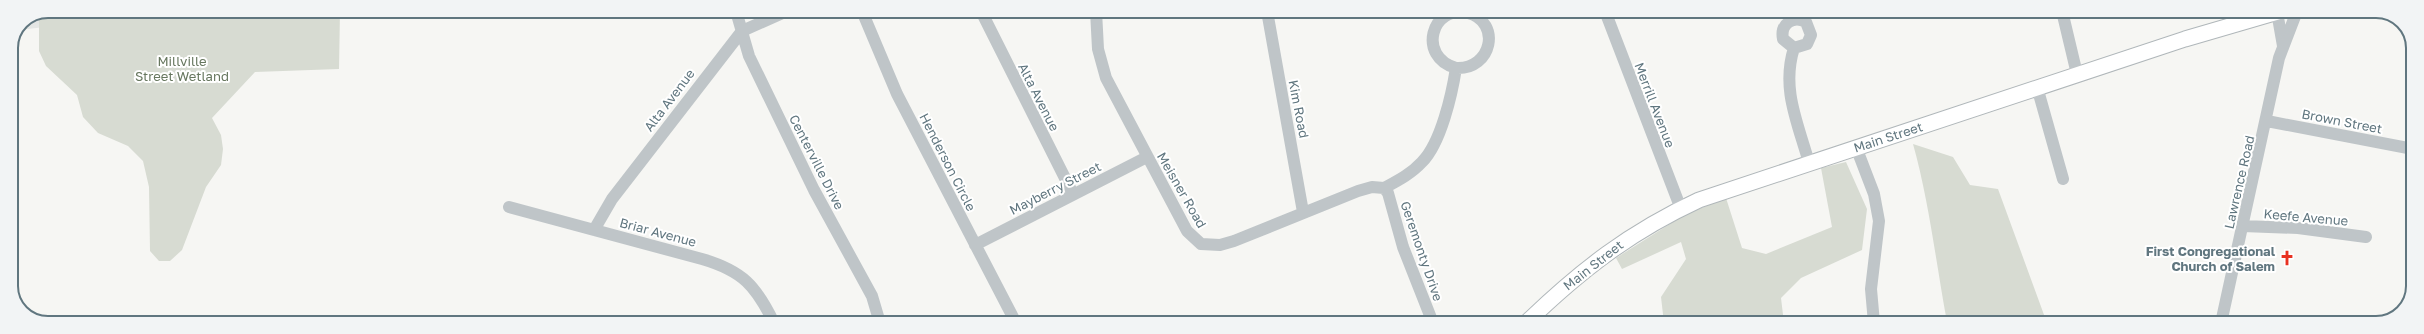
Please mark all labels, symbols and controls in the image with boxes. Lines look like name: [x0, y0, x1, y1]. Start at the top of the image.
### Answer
park label: Millville Street Wetland: [135, 53, 229, 84]
street label: Alta Avenue: [1015, 60, 1063, 134]
street label: Merrill Avenue: [1631, 60, 1679, 150]
street label: Alta Avenue: [640, 66, 698, 134]
street label: Kim Road: [1286, 78, 1312, 140]
street label: Brown Street: [2300, 105, 2384, 137]
street label: Henderson Circle: [916, 110, 980, 214]
street label: Centerville Drive: [786, 112, 848, 212]
street label: Main Street: [1851, 118, 1925, 156]
street label: Lawrence Road: [2220, 134, 2258, 230]
street label: Meisner Road: [1154, 149, 1210, 231]
street label: Mayberry Street: [1007, 158, 1103, 218]
street label: Geremonty Drive: [1397, 199, 1447, 303]
street label: Keefe Avenue: [2263, 205, 2349, 229]
street label: Briar Avenue: [618, 214, 698, 250]
street label: Main Street: [1560, 237, 1626, 293]
place label: First Congregational Church of Salem: [2146, 243, 2276, 274]
church icon: First Congregational Church of Salem: [2278, 249, 2296, 267]

